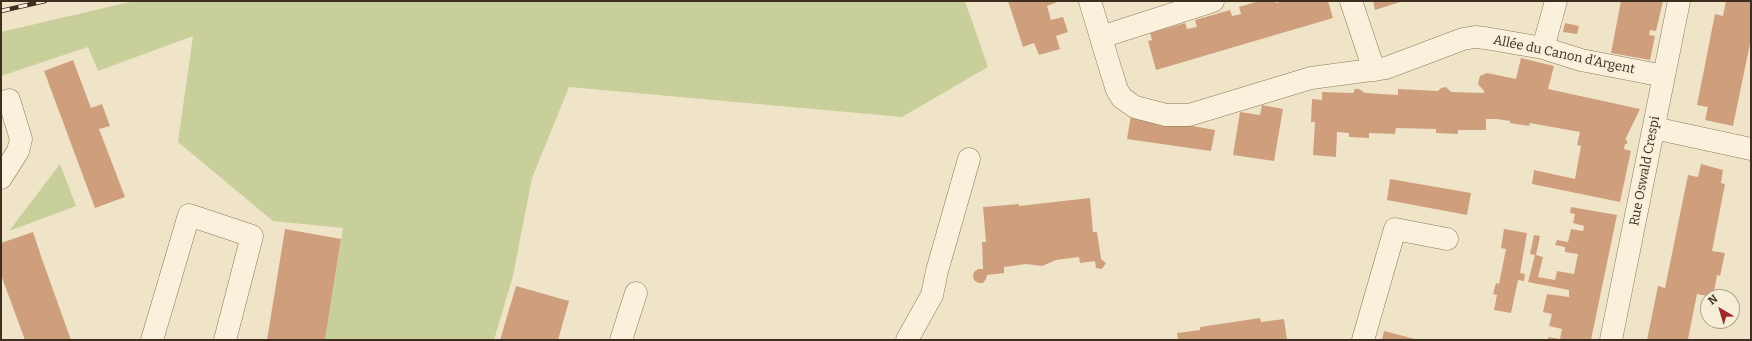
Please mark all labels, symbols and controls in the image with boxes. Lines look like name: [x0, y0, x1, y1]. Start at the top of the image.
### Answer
street label: Allée du Canon d'Argent: [1492, 32, 1636, 78]
street label: Rue Oswald Crespi: [1627, 115, 1663, 227]
north arrow: [1700, 289, 1740, 329]
text: N: [1706, 292, 1720, 308]

